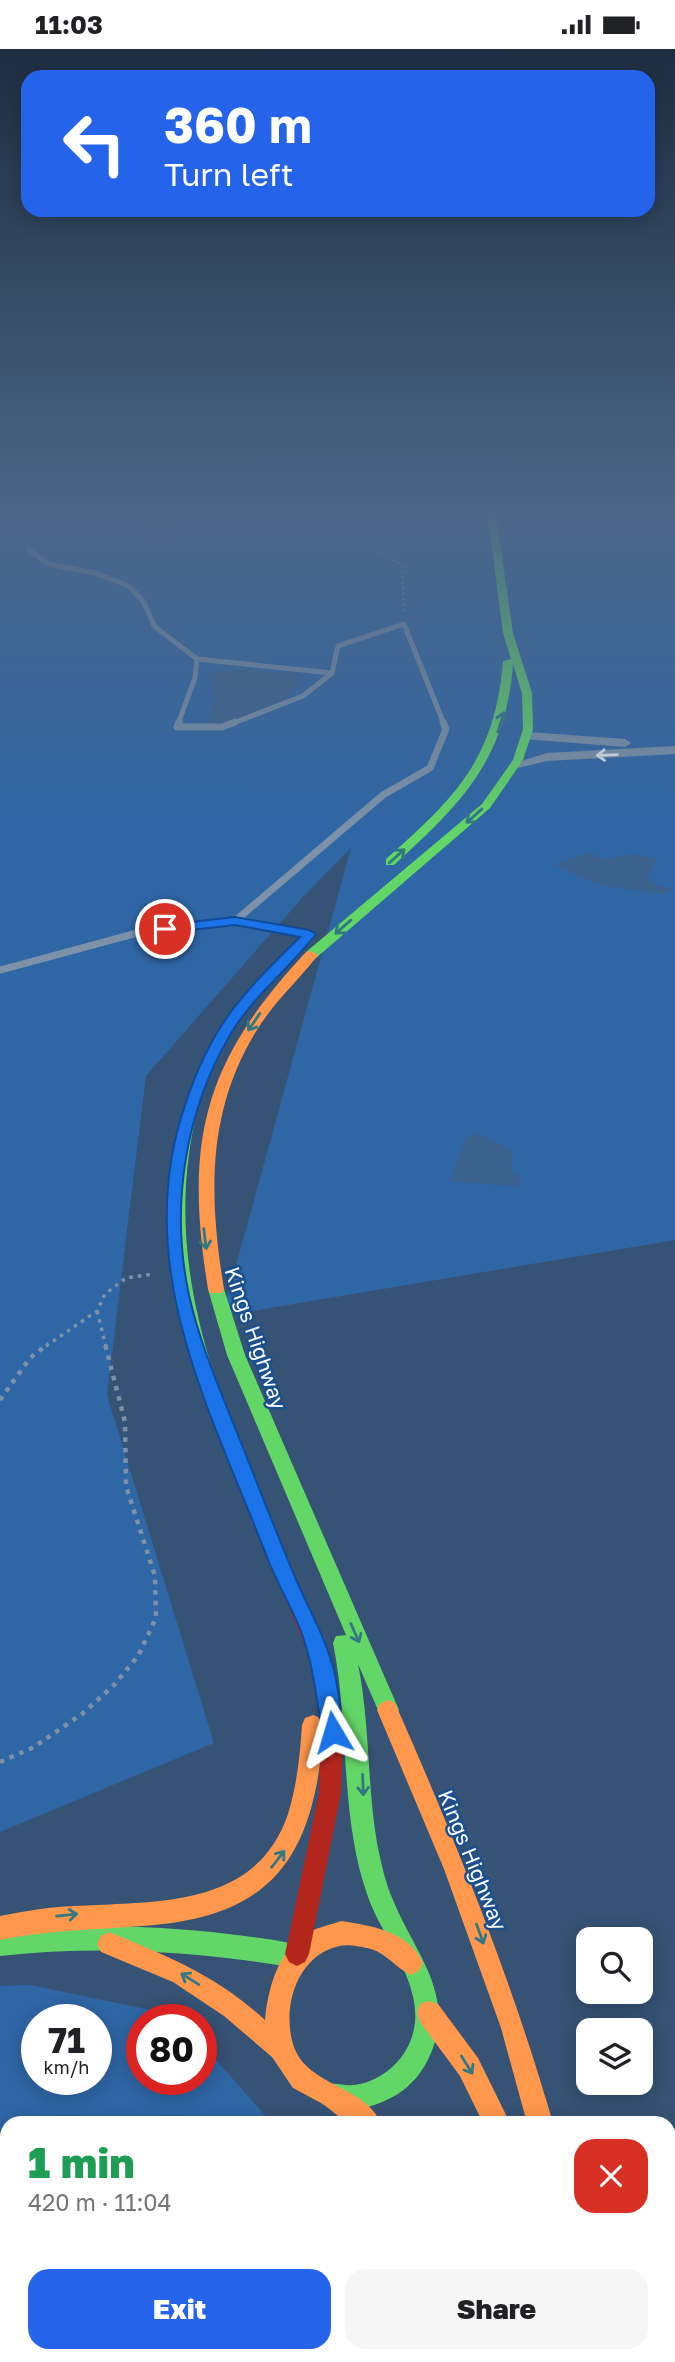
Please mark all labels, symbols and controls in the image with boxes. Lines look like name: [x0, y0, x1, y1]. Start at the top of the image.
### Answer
text: 11:03: [35, 9, 103, 40]
text: 360 m: [164, 95, 312, 154]
icon: left: [49, 98, 140, 189]
text: Turn left: [164, 155, 293, 193]
one-way arrow: [495, 712, 508, 734]
one-way arrow: [596, 748, 619, 761]
one-way arrow: [466, 808, 484, 824]
one-way arrow: [388, 847, 405, 864]
pin: [135, 899, 195, 959]
icon: arrive: [146, 910, 184, 948]
one-way arrow: [334, 919, 352, 935]
one-way arrow: [247, 1012, 262, 1031]
one-way arrow: [198, 1227, 211, 1250]
street label: Kings Highway: [219, 1263, 293, 1413]
one-way arrow: [349, 1622, 362, 1644]
position arrow: [296, 1695, 370, 1769]
one-way arrow: [356, 1773, 369, 1796]
street label: Kings Highway: [433, 1786, 513, 1934]
one-way arrow: [271, 1850, 286, 1869]
one-way arrow: [55, 1908, 77, 1921]
one-way arrow: [475, 1922, 487, 1944]
map controls: [576, 1927, 653, 2095]
button: search: [576, 1927, 653, 2004]
one-way arrow: [180, 1972, 200, 1986]
speed limit sign: 80: [126, 2004, 217, 2095]
button: layers: [576, 2018, 653, 2095]
text: 71: [48, 2019, 85, 2061]
one-way arrow: [461, 2055, 475, 2075]
text: km/h: [44, 2056, 89, 2078]
text: 1 min: [28, 2137, 135, 2187]
button: close: [574, 2139, 648, 2213]
text: 420 m · 11:04: [28, 2188, 172, 2216]
button: Exit: [28, 2269, 331, 2349]
button: Share: [345, 2269, 648, 2349]

